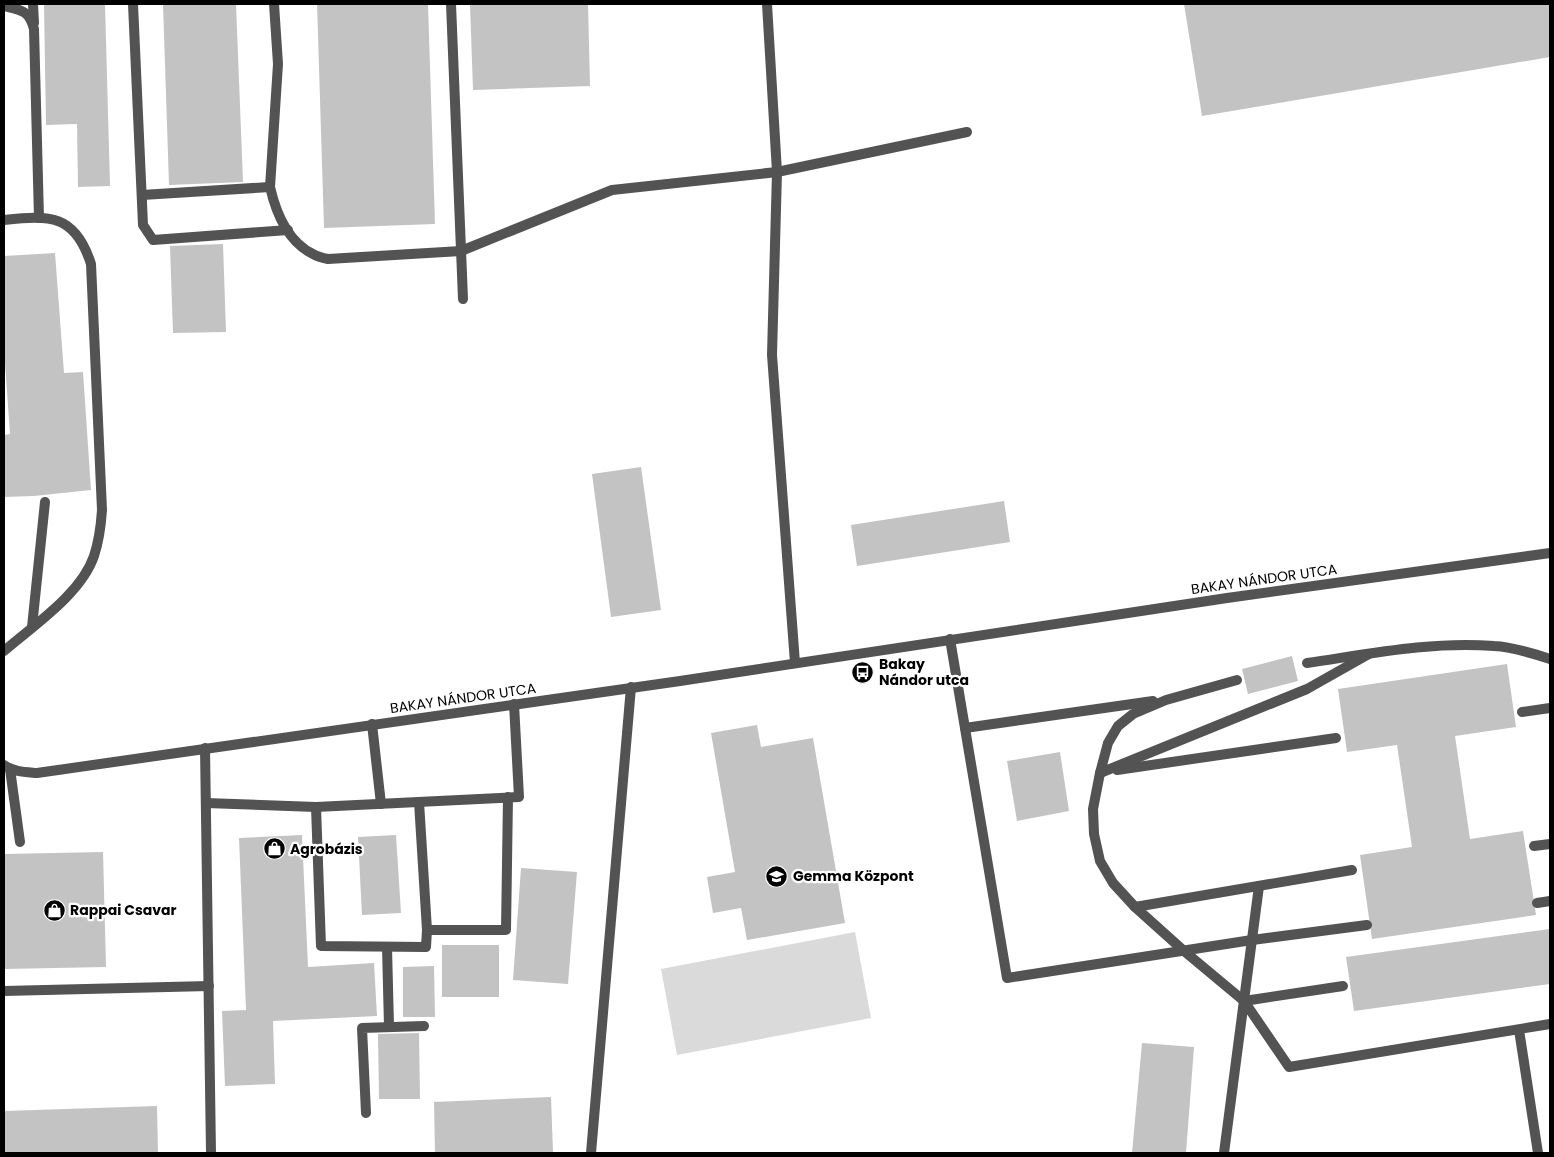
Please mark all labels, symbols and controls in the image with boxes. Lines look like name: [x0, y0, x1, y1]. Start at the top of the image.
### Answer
street label: BAKAY NÁNDOR UTCA: [1190, 559, 1338, 599]
place label: Bakay Nándor utca: [879, 654, 969, 690]
bus stop icon: Bakay Nándor utca: [851, 660, 875, 684]
street label: BAKAY NÁNDOR UTCA: [389, 678, 537, 718]
shop icon: Agrobázis: [262, 837, 286, 861]
place label: Agrobázis: [290, 839, 363, 859]
school or university icon: Gemma Központ: [765, 864, 789, 888]
place label: Gemma Központ: [793, 866, 914, 886]
shop icon: Rappai Csavar: [42, 898, 66, 922]
place label: Rappai Csavar: [70, 900, 177, 920]

